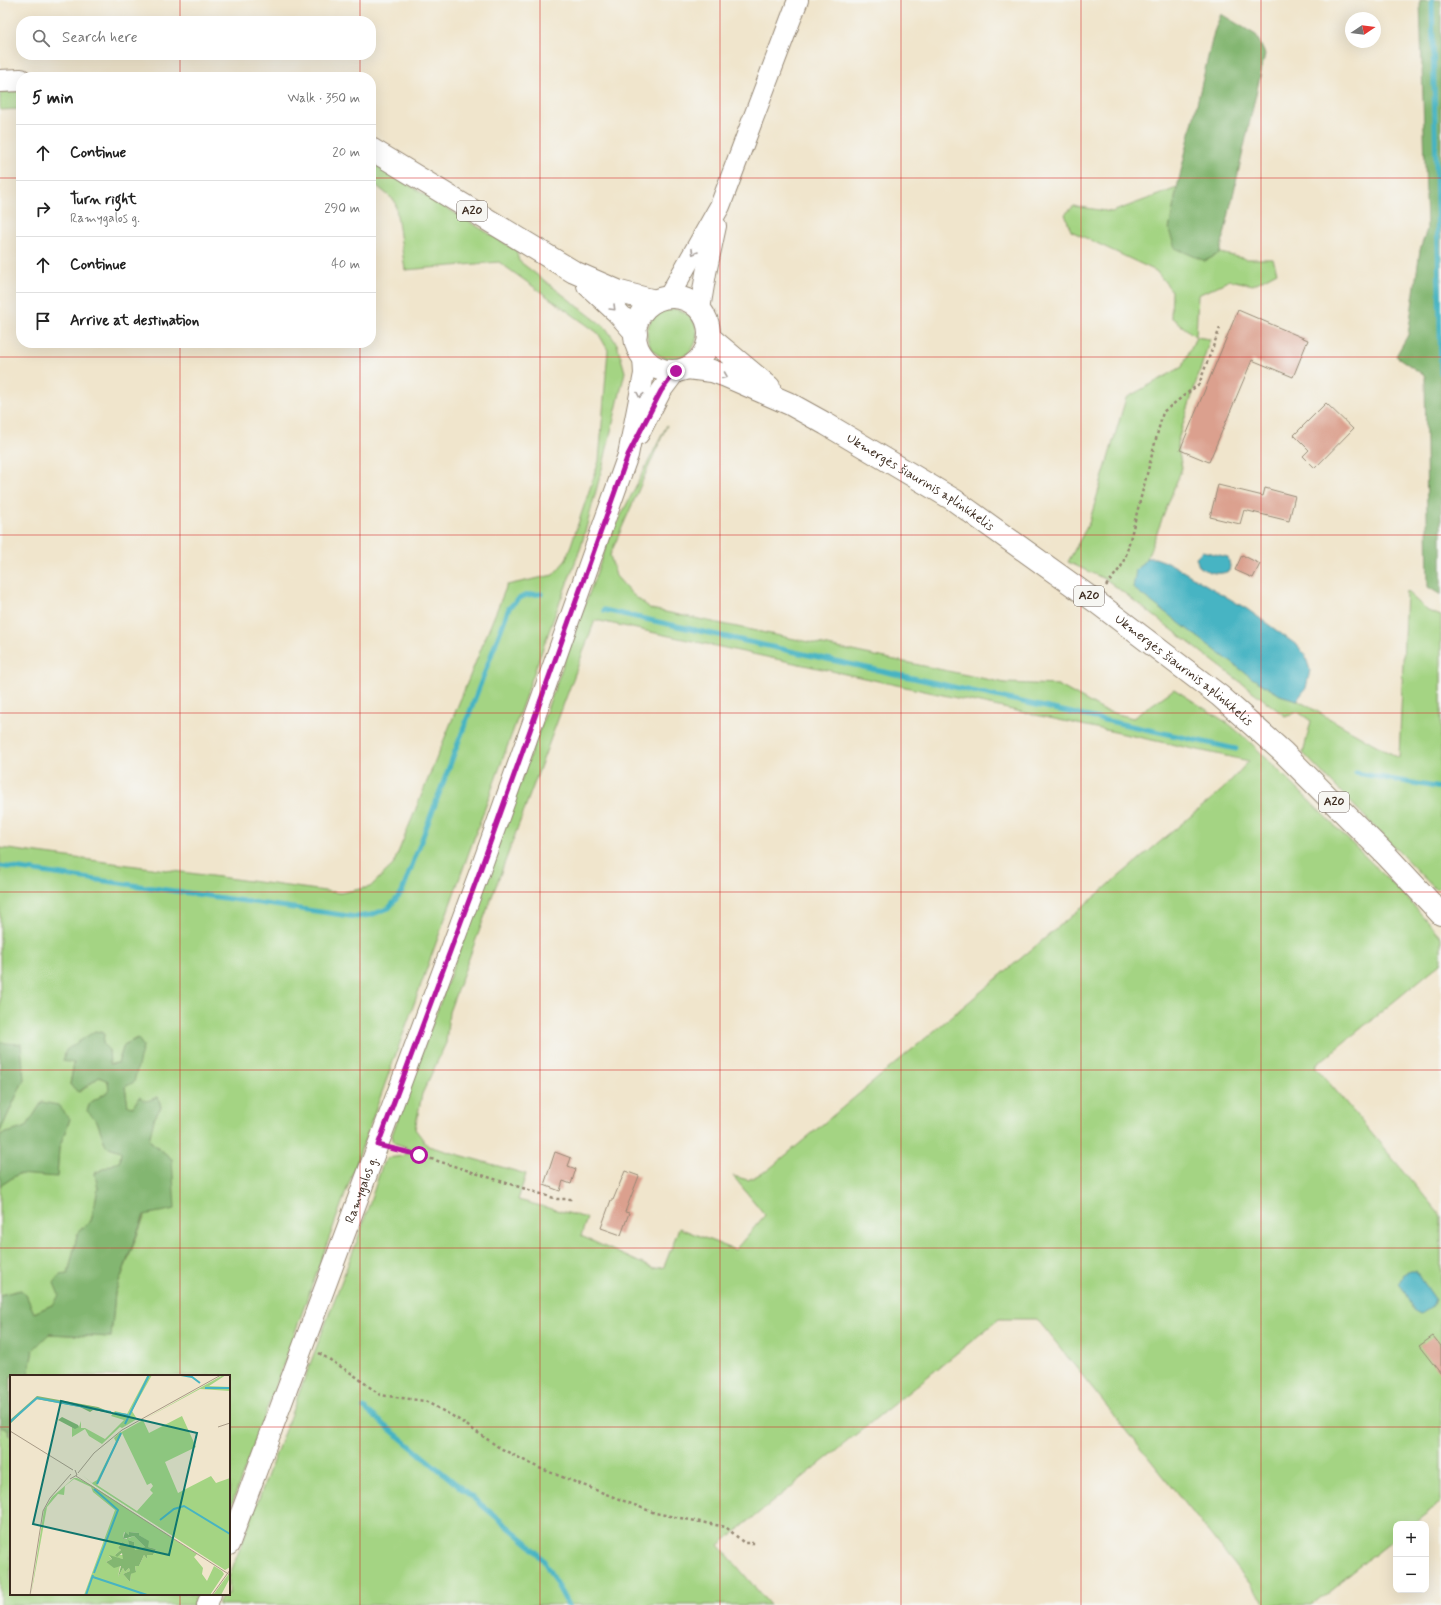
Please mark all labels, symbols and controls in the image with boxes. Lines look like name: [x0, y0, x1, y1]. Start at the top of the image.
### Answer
north arrow: [1345, 12, 1381, 48]
search box: [16, 16, 376, 60]
icon: search: [30, 27, 52, 49]
text: Search here: [62, 28, 138, 48]
text: 5 min: [32, 87, 74, 109]
text: Walk · 350 m: [287, 90, 360, 107]
icon: ahead: [32, 142, 54, 164]
text: Continue: [70, 143, 126, 163]
text: 20 m: [332, 144, 360, 161]
text: Turn right: [70, 190, 137, 210]
icon: right: [32, 198, 54, 220]
text: 290 m: [324, 200, 360, 217]
road number: A20: [457, 201, 487, 221]
text: Ramygalos g.: [70, 210, 140, 227]
one-way arrow: [691, 248, 698, 255]
icon: ahead: [32, 254, 54, 276]
text: Continue: [70, 255, 126, 275]
text: 40 m: [331, 256, 360, 273]
one-way arrow: [608, 303, 616, 311]
icon: arrive: [32, 310, 54, 332]
text: Arrive at destination: [70, 311, 199, 331]
route end: [667, 362, 685, 380]
one-way arrow: [721, 371, 728, 379]
one-way arrow: [636, 392, 645, 398]
street label: Ukmergės šiaurinis aplinkkelis: [843, 430, 998, 535]
road number: A20: [1074, 586, 1104, 606]
street label: Ukmergės šiaurinis aplinkkelis: [1111, 611, 1257, 730]
road number: A20: [1319, 792, 1349, 812]
route start: [410, 1146, 428, 1164]
street label: Ramygalos g.: [341, 1154, 381, 1226]
inset map: [10, 1375, 230, 1595]
map controls: [1393, 1521, 1429, 1593]
button: +: [1393, 1521, 1429, 1557]
button: −: [1393, 1557, 1429, 1593]

